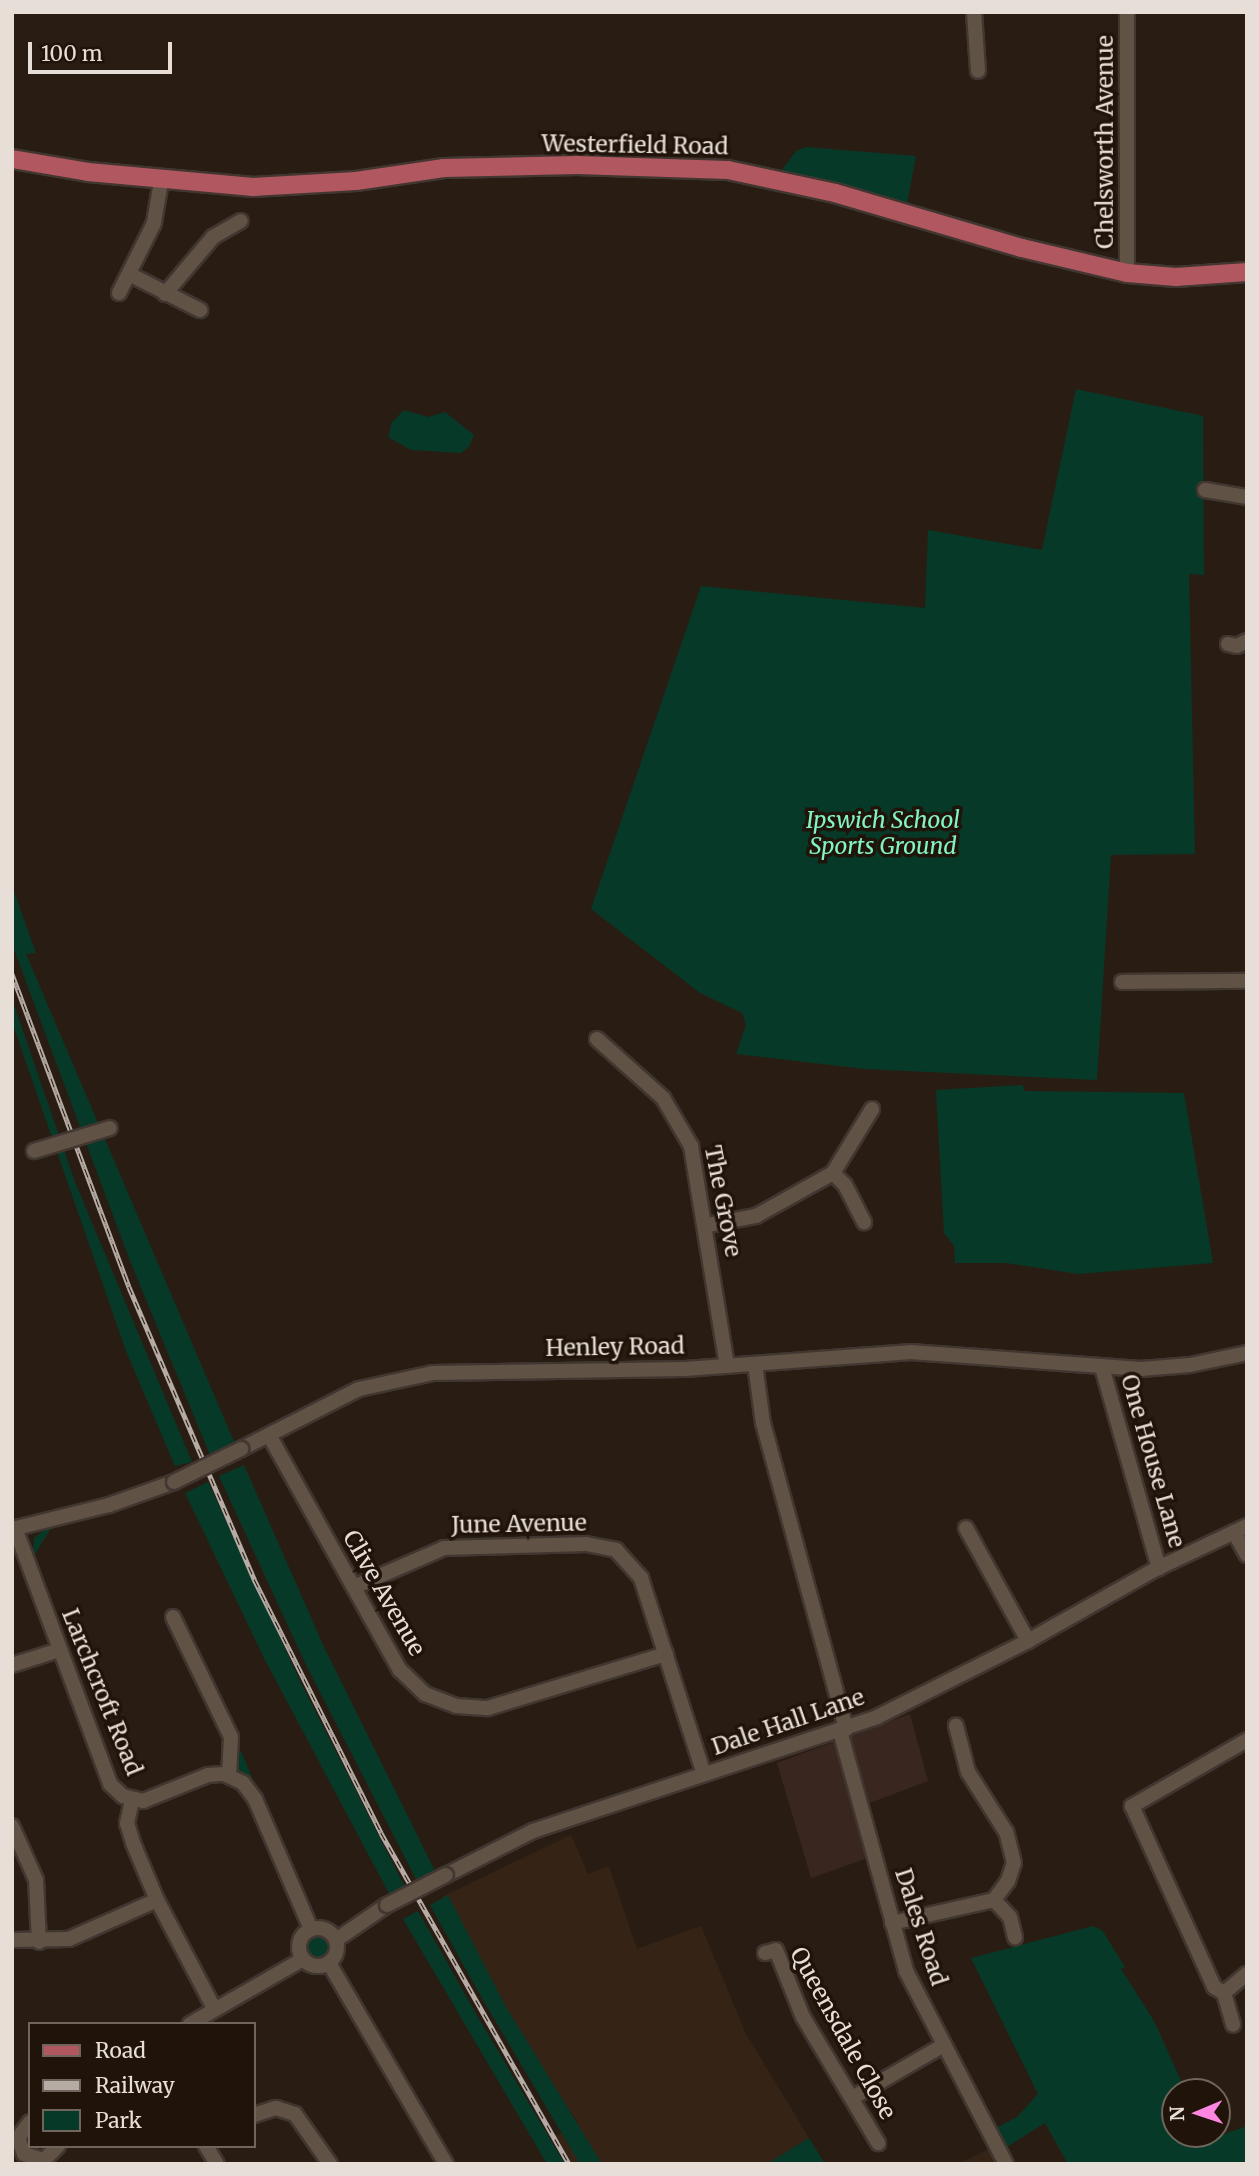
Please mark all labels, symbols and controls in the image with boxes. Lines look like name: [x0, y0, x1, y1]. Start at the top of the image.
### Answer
scale bar: [32, 28, 175, 72]
street label: Chelsworth Avenue: [1091, 35, 1119, 249]
text: 100 m: [41, 40, 103, 67]
street label: Westerfield Road: [541, 130, 729, 160]
park label: Ipswich School Sports Ground: [806, 806, 960, 860]
street label: The Grove: [699, 1143, 747, 1259]
street label: Henley Road: [545, 1332, 685, 1362]
street label: One House Lane: [1115, 1371, 1191, 1551]
street label: June Avenue: [451, 1509, 587, 1539]
street label: Clive Avenue: [337, 1525, 431, 1661]
street label: Larchcroft Road: [56, 1605, 148, 1779]
street label: Dale Hall Lane: [708, 1683, 868, 1761]
street label: Dales Road: [889, 1865, 953, 1989]
street label: Queensdale Close: [784, 1942, 902, 2124]
legend: [28, 2022, 256, 2148]
text: Road: [95, 2037, 146, 2064]
text: Railway: [95, 2072, 175, 2099]
north arrow: [1161, 2078, 1231, 2148]
text: N: [1165, 2106, 1189, 2122]
text: Park: [95, 2107, 142, 2134]

